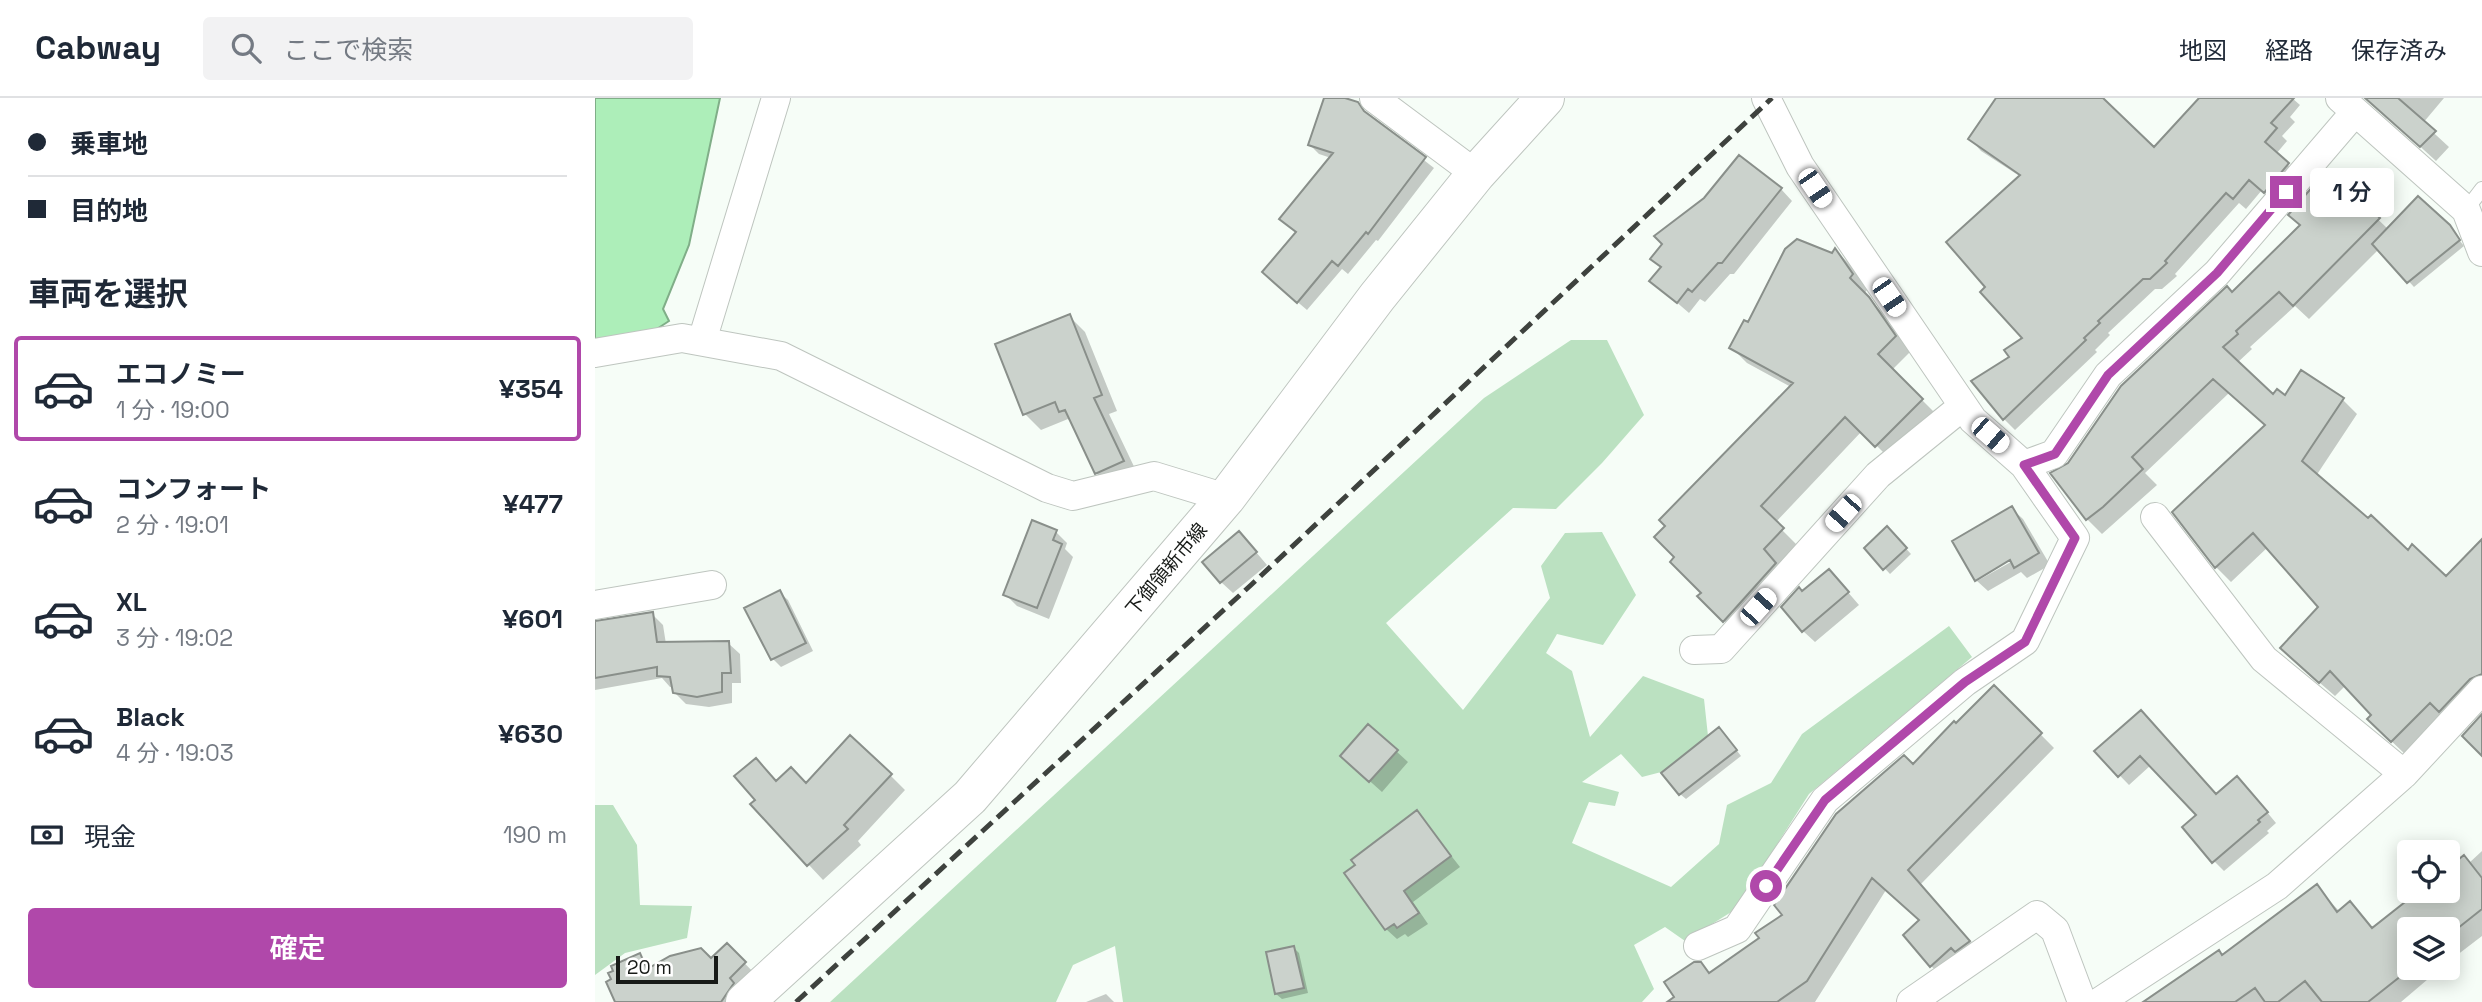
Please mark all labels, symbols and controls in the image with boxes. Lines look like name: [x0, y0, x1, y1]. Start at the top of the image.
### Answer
search box: [203, 17, 693, 80]
text: Cabway: [35, 27, 161, 69]
icon: search: [227, 29, 265, 67]
text: ここで検索: [283, 33, 413, 67]
text: 地図: [2179, 35, 2227, 66]
text: 経路: [2265, 35, 2313, 66]
text: 保存済み: [2351, 35, 2447, 66]
text: 乗車地: [70, 127, 148, 161]
car: [1795, 165, 1836, 211]
callout: 1 分: [2311, 168, 2395, 217]
route end: [2270, 176, 2302, 208]
text: 1 分: [2332, 177, 2372, 207]
text: 目的地: [70, 194, 148, 228]
text: 車両を選択: [28, 274, 188, 314]
car: [1869, 274, 1910, 320]
icon: car: [32, 357, 95, 420]
text: エコノミー: [116, 357, 246, 391]
text: ¥354: [499, 372, 563, 406]
text: 1 分 · 19:00: [116, 395, 230, 425]
car: [1968, 413, 2013, 457]
icon: car: [32, 472, 95, 535]
text: コンフォート: [116, 472, 271, 506]
text: ¥477: [503, 487, 563, 521]
car: [1822, 490, 1865, 536]
text: 2 分 · 19:01: [116, 510, 229, 540]
street label: 下御領新市線: [1120, 518, 1213, 621]
car: [1737, 584, 1780, 630]
text: XL: [116, 585, 147, 619]
icon: car: [32, 587, 95, 650]
text: ¥601: [502, 602, 563, 636]
text: 3 分 · 19:02: [116, 623, 233, 653]
text: Black: [116, 700, 185, 734]
icon: car: [32, 702, 95, 765]
text: ¥630: [498, 717, 563, 751]
text: 4 分 · 19:03: [116, 738, 234, 768]
icon: cash: [28, 816, 66, 854]
text: 現金: [84, 820, 136, 854]
text: 190 m: [503, 820, 567, 850]
map controls: [2397, 840, 2460, 980]
button: locate: [2397, 840, 2460, 903]
route start: [1750, 870, 1782, 902]
button: 確定: [28, 908, 567, 988]
button: layers: [2397, 917, 2460, 980]
scale bar: [616, 953, 717, 985]
text: 20 m: [627, 955, 672, 980]

